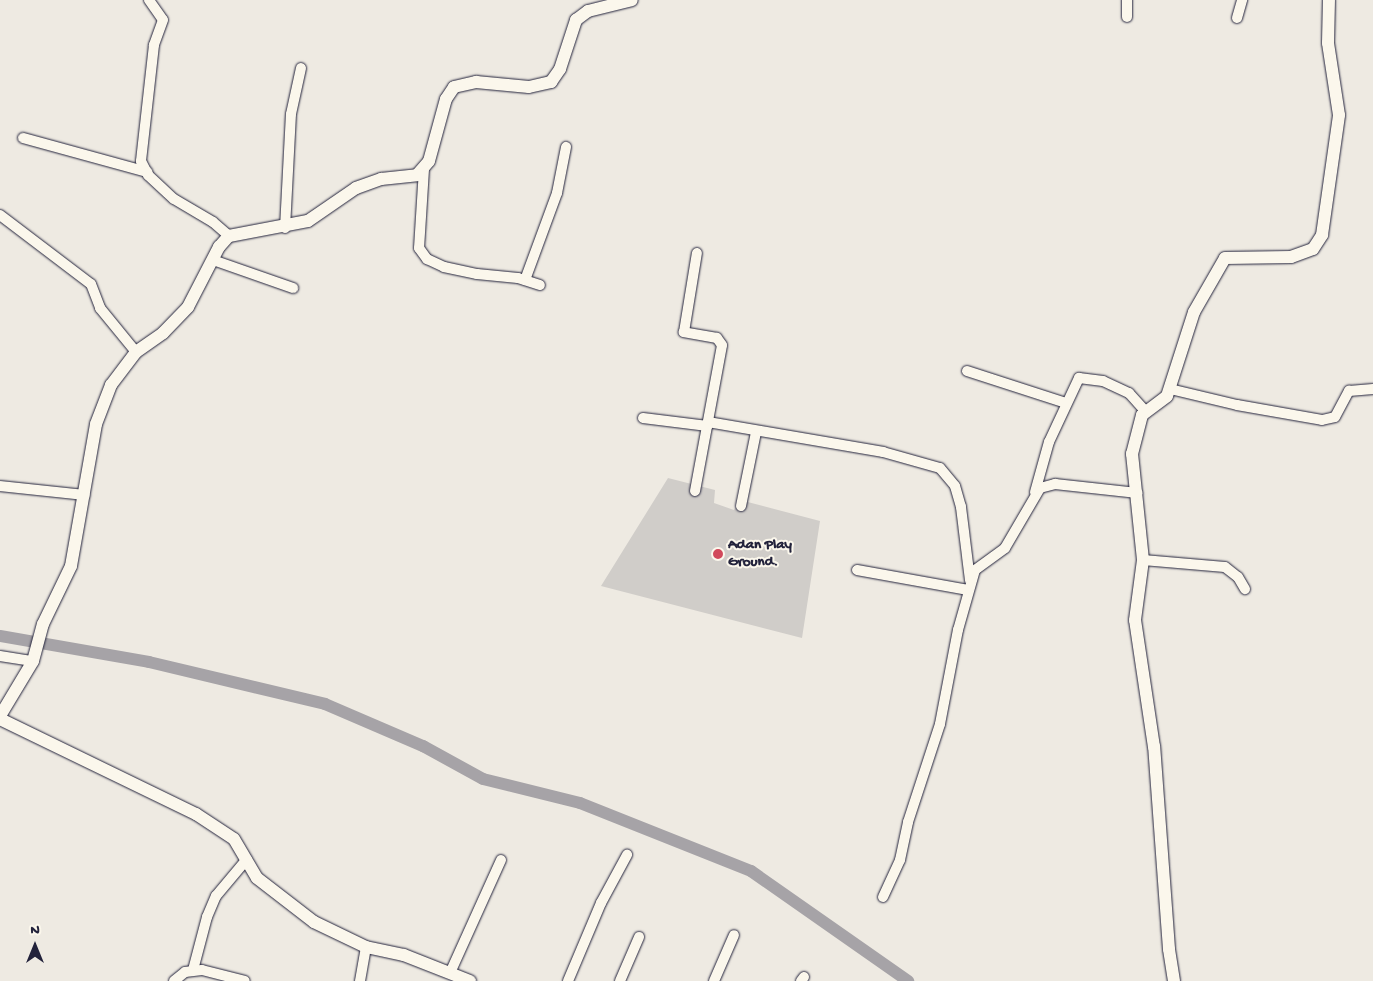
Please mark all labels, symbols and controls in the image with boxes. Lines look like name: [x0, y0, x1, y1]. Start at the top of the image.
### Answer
place label: Adan Play Ground.: [728, 536, 792, 571]
marker: Adan Play Ground.: [712, 548, 724, 560]
north arrow: [10, 921, 60, 971]
text: N: [30, 922, 40, 939]

